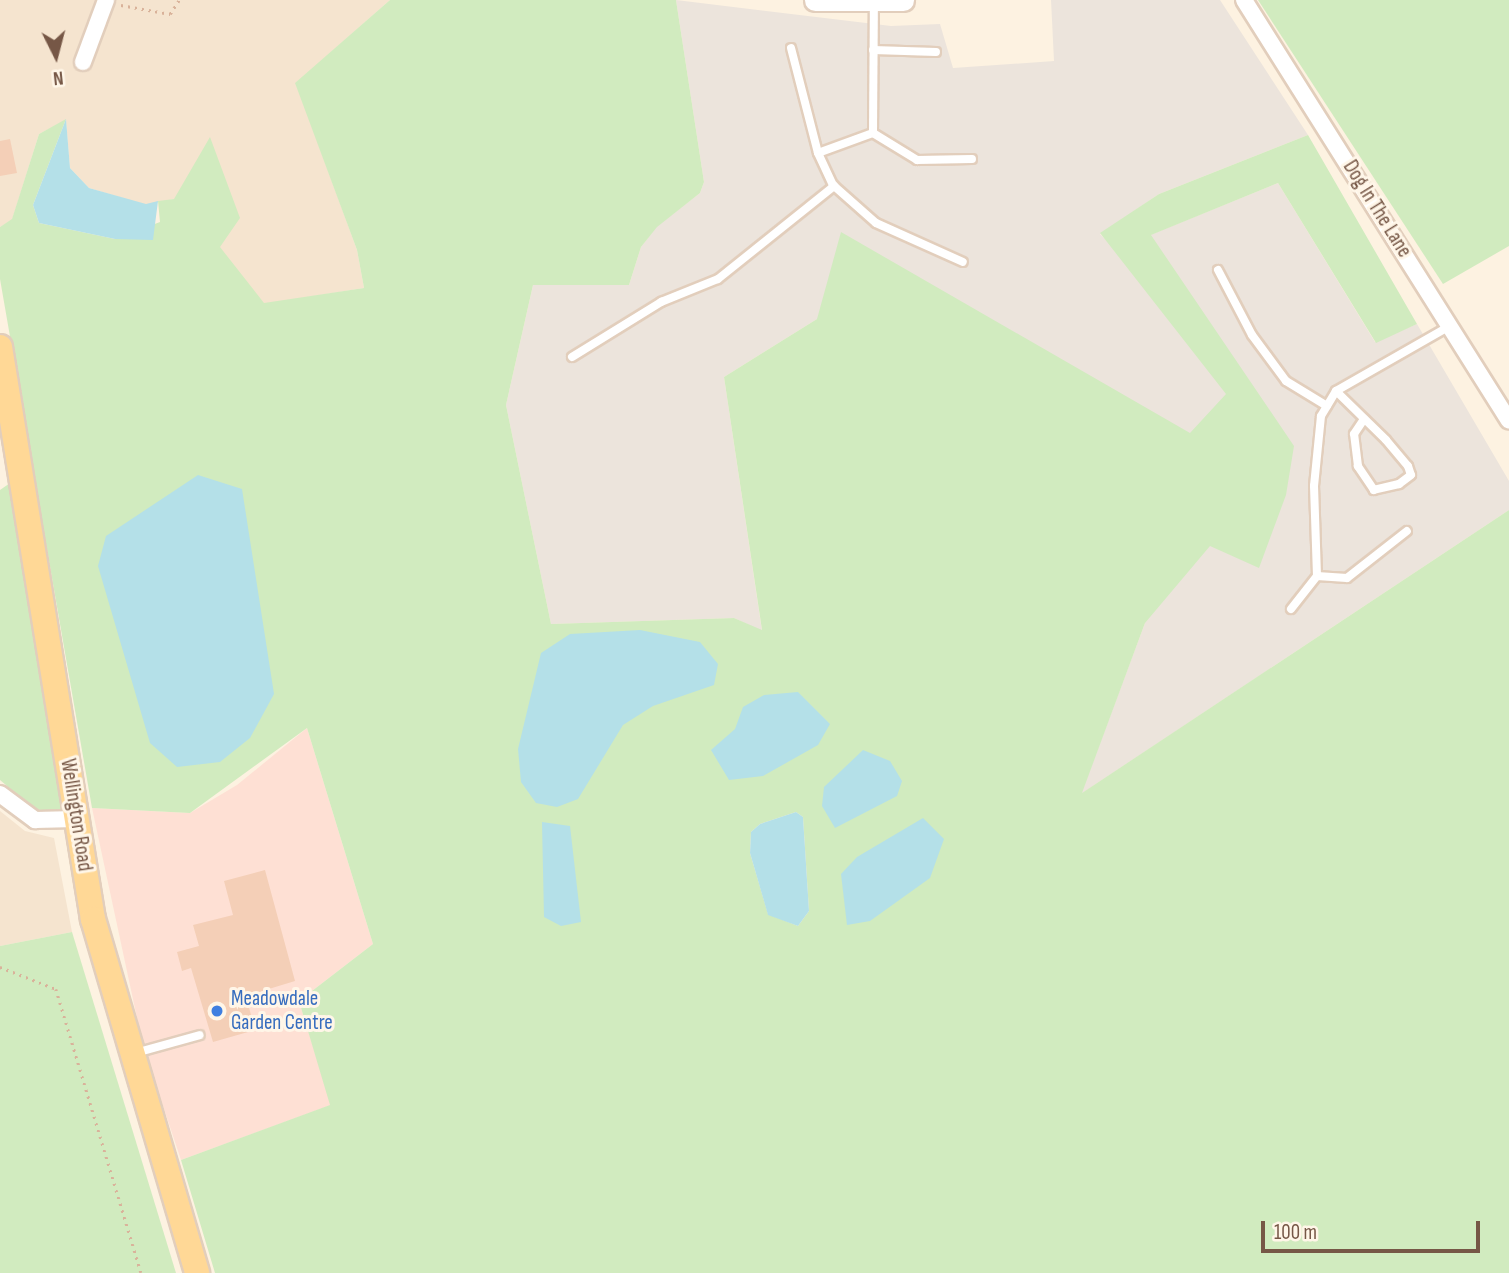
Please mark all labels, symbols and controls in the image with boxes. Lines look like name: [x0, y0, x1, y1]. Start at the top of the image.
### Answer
north arrow: [21, 21, 91, 91]
text: N: [52, 65, 64, 89]
street label: Dog In The Lane: [1337, 156, 1417, 262]
street label: Wellington Road: [55, 757, 97, 873]
place label: Meadowdale Garden Centre: [231, 986, 333, 1036]
marker: Meadowdale Garden Centre: [209, 1003, 225, 1019]
scale bar: [1264, 1206, 1483, 1250]
text: 100 m: [1274, 1220, 1317, 1245]

